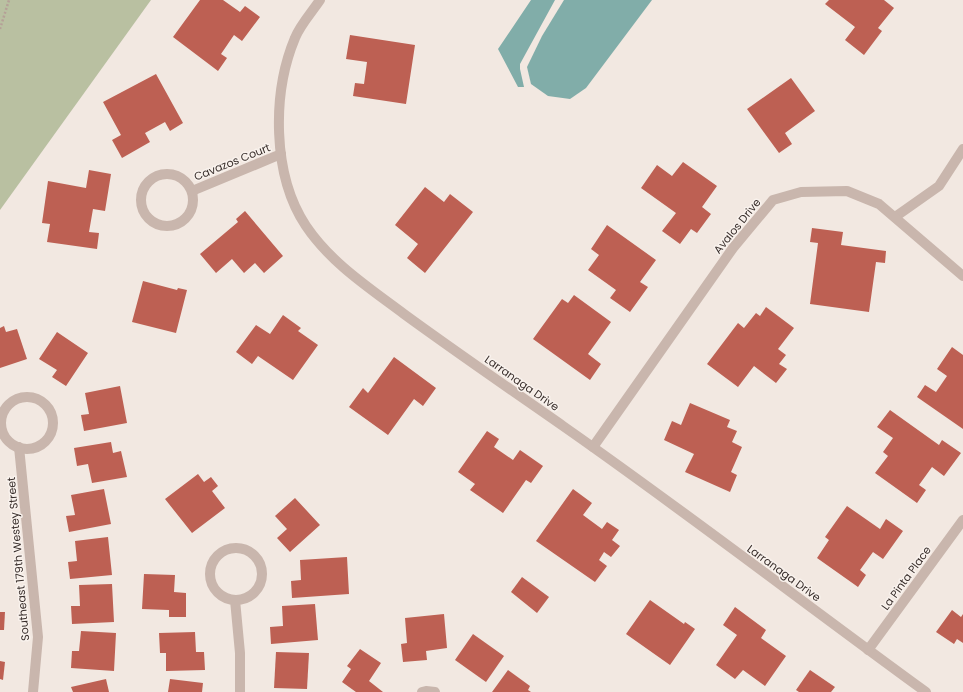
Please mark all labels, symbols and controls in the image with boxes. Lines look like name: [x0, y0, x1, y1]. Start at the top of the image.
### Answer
street label: Cavazos Court: [191, 139, 273, 185]
street label: Avalos Drive: [710, 195, 764, 257]
street label: Larranaga Drive: [481, 351, 563, 415]
street label: Southeast 179th Westey Street: [3, 476, 33, 642]
street label: Larranaga Drive: [744, 541, 824, 605]
street label: La Pinta Place: [877, 543, 935, 613]

